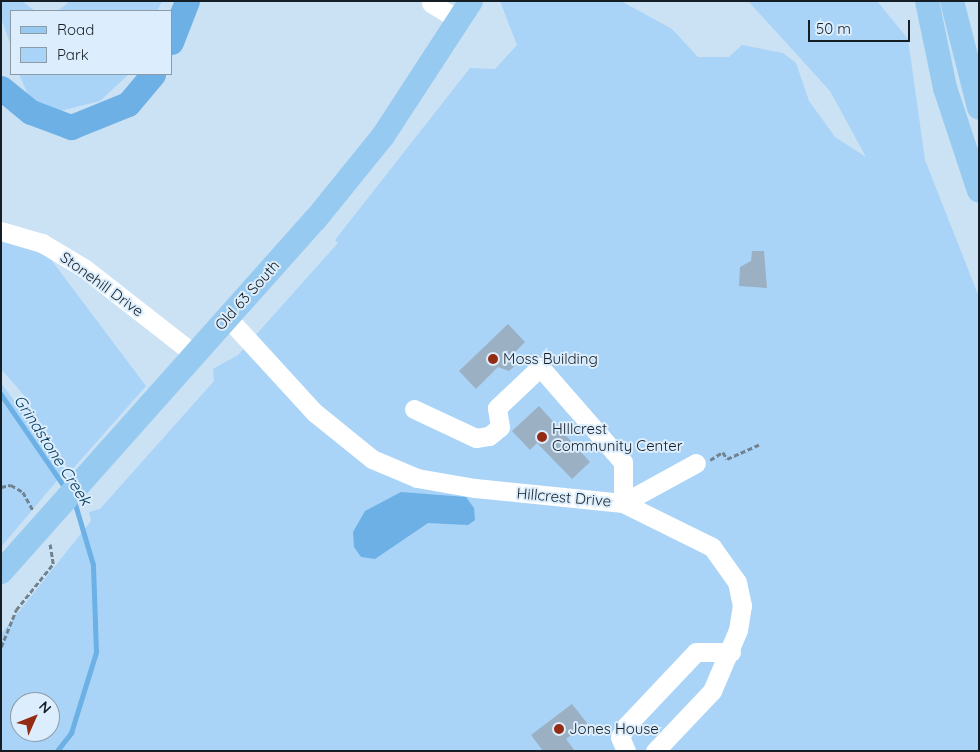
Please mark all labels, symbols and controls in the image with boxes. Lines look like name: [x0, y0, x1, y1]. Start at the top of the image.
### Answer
legend: [10, 10, 172, 75]
scale bar: [810, 10, 912, 42]
text: 50 m: [816, 19, 851, 38]
text: Road: [57, 20, 94, 39]
text: Park: [57, 45, 89, 64]
street label: Stonehill Drive: [57, 248, 147, 320]
street label: Old 63 South: [211, 256, 283, 334]
place label: Moss Building: [503, 350, 598, 368]
marker: Moss Building: [487, 353, 499, 365]
water label: Grindstone Creek: [10, 391, 96, 509]
place label: HIllcrest Community Center: [552, 419, 683, 454]
marker: HIllcrest Community Center: [536, 431, 548, 443]
street label: Hillcrest Drive: [516, 484, 612, 510]
north arrow: [10, 692, 60, 742]
text: N: [35, 697, 55, 717]
place label: Jones House: [569, 720, 659, 738]
marker: Jones House: [553, 723, 565, 735]

